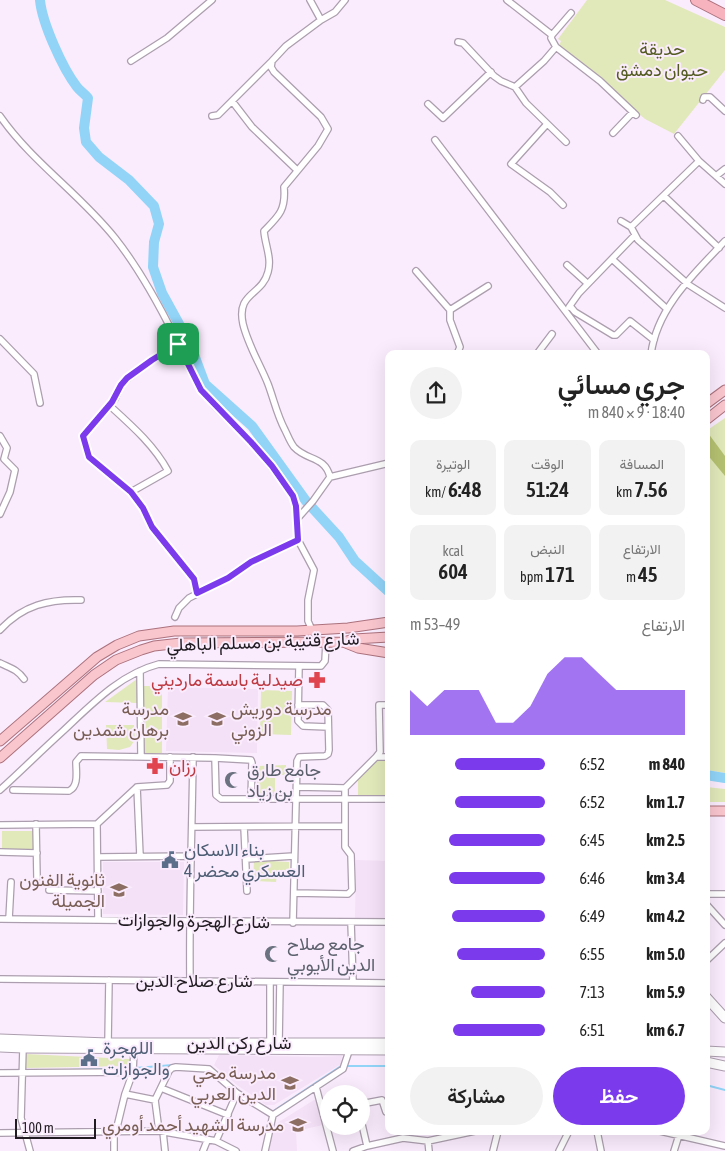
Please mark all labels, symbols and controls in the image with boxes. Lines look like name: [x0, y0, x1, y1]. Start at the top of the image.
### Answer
park label: حديقة حيوان دمشق: [616, 38, 708, 81]
pin: [157, 323, 199, 365]
icon: arrive: [164, 330, 192, 358]
button: share: [410, 367, 462, 419]
text: جري مسائي: [557, 368, 685, 400]
text: 18:40 · 9 × 840 m: [588, 403, 685, 421]
text: الوتيرة: [436, 456, 470, 472]
text: الوقت: [531, 456, 564, 472]
text: المسافة: [620, 456, 664, 472]
text: 6:48: [448, 477, 481, 501]
text: 51:24: [526, 477, 569, 501]
text: 7.56: [634, 477, 668, 501]
text: /km: [425, 484, 448, 500]
text: km: [616, 484, 634, 500]
text: النبض: [530, 541, 565, 557]
text: الارتفاع: [623, 541, 661, 557]
text: kcal: [443, 543, 464, 559]
text: 604: [438, 559, 468, 583]
text: 171: [545, 562, 575, 586]
text: 45: [638, 562, 658, 586]
text: bpm: [520, 569, 545, 585]
text: m: [626, 569, 638, 585]
text: 49–53 m: [410, 615, 460, 633]
text: الارتفاع: [642, 616, 685, 634]
street label: شارع قتيبة بن مسلم الباهلي: [166, 628, 360, 660]
place label: صيدلية باسمة مارديني: [151, 669, 303, 695]
pharmacy icon: صيدلية باسمة مارديني: [307, 670, 327, 690]
place label: مدرسة برهان شمدين: [73, 698, 169, 741]
place label: مدرسة دوريش الزوني: [231, 698, 332, 745]
school or university icon: مدرسة برهان شمدين: [173, 709, 193, 729]
school or university icon: مدرسة دوريش الزوني: [207, 709, 227, 729]
place label: رزان: [169, 755, 196, 777]
text: 6:52: [580, 755, 605, 773]
text: 840 m: [649, 755, 685, 773]
pharmacy icon: رزان: [145, 756, 165, 776]
place label: جامع طارق بن زياد: [247, 759, 321, 802]
mosque icon: جامع طارق بن زياد: [223, 770, 243, 790]
text: 6:52: [580, 793, 605, 811]
text: 1.7 km: [646, 793, 685, 811]
text: 6:45: [580, 831, 605, 849]
text: 2.5 km: [646, 831, 685, 849]
place label: بناء الاسكان العسكري محضر 4: [184, 839, 305, 886]
public building icon: بناء الاسكان العسكري محضر 4: [160, 850, 180, 870]
place label: ثانوية الفنون الجميلة: [19, 869, 105, 911]
text: 6:46: [580, 869, 605, 887]
text: 3.4 km: [646, 869, 685, 887]
school or university icon: ثانوية الفنون الجميلة: [109, 880, 129, 900]
text: 6:49: [580, 907, 605, 925]
text: 4.2 km: [646, 907, 685, 925]
street label: شارع الهجرة والجوازات: [118, 909, 270, 934]
place label: جامع صلاح الدين الأيوبي: [287, 933, 375, 980]
mosque icon: جامع صلاح الدين الأيوبي: [263, 944, 283, 964]
text: 6:55: [580, 945, 605, 963]
text: 5.0 km: [646, 945, 685, 963]
street label: شارع صلاح الدين: [135, 970, 253, 993]
text: 7:13: [580, 983, 605, 1001]
text: 5.9 km: [646, 983, 685, 1001]
text: 6:51: [580, 1021, 605, 1039]
text: 6.7 km: [646, 1021, 685, 1039]
street label: شارع ركن الدين: [187, 1032, 291, 1055]
place label: اللهجرة والجوازات: [103, 1037, 170, 1080]
public building icon: اللهجرة والجوازات: [79, 1048, 99, 1068]
place label: مدرسة محي الدين العربي: [191, 1062, 276, 1109]
button: مشاركة: [410, 1067, 543, 1125]
button: حفظ: [553, 1067, 685, 1125]
school or university icon: مدرسة محي الدين العربي: [280, 1073, 300, 1093]
map controls: [320, 1085, 370, 1135]
button: locate: [320, 1085, 370, 1135]
place label: مدرسة الشهيد أحمد أومري: [102, 1114, 284, 1140]
school or university icon: مدرسة الشهيد أحمد أومري: [288, 1115, 308, 1135]
scale bar: [15, 1116, 96, 1139]
text: 100 m: [22, 1120, 54, 1136]

